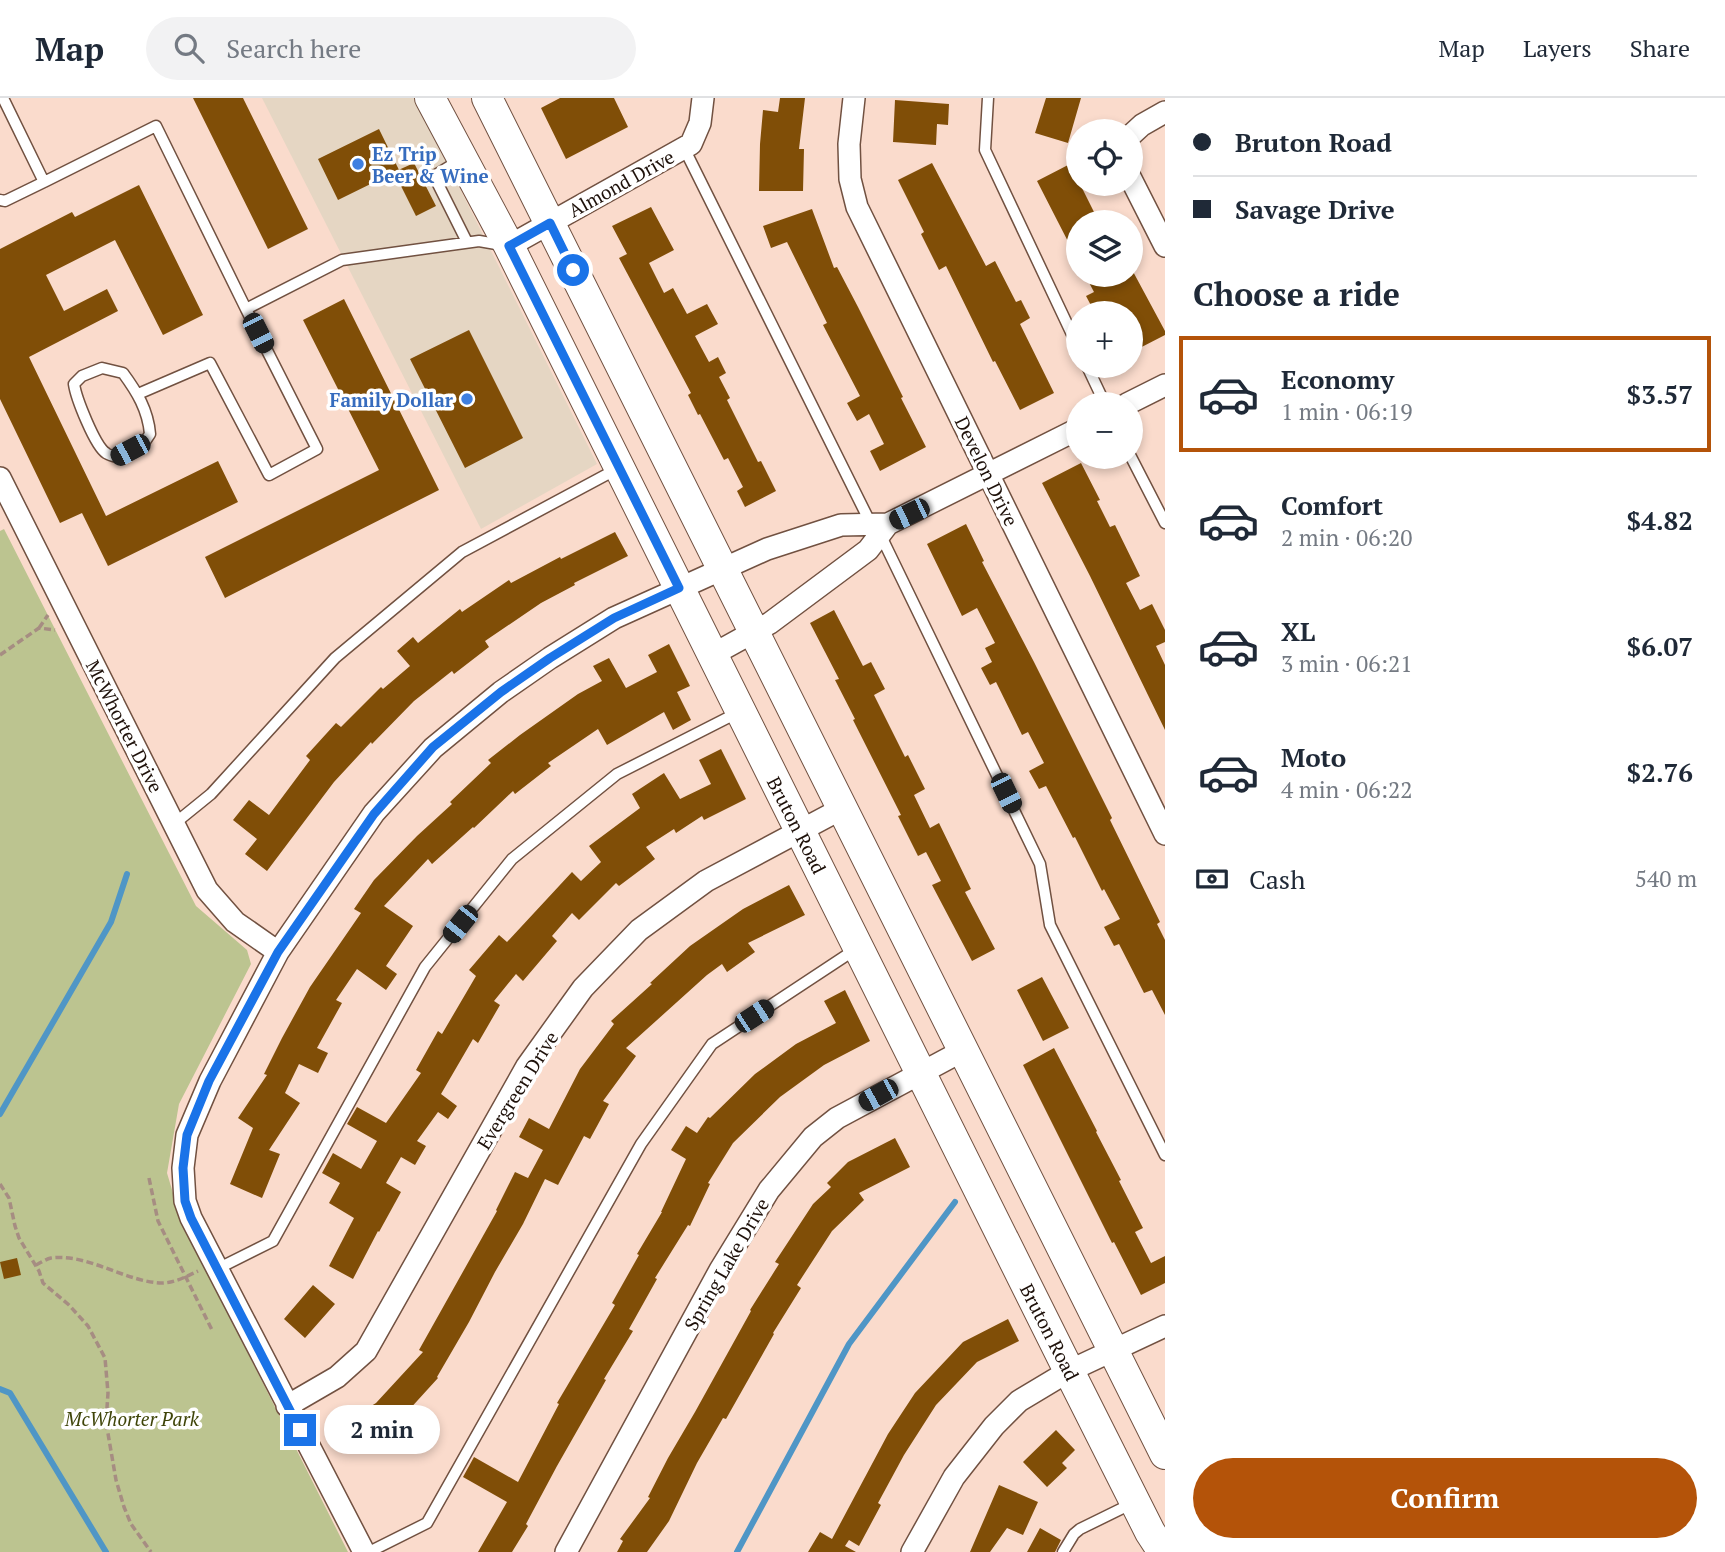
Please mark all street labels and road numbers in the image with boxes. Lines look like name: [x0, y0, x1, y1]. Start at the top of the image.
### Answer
street label: Almond Drive: [564, 144, 678, 222]
street label: Develon Drive: [950, 412, 1024, 530]
street label: McWhorter Drive: [81, 655, 169, 797]
street label: Bruton Road: [762, 772, 832, 878]
street label: Evergreen Drive: [471, 1026, 563, 1154]
street label: Spring Lake Drive: [678, 1193, 774, 1335]
street label: Bruton Road: [1015, 1279, 1085, 1385]

